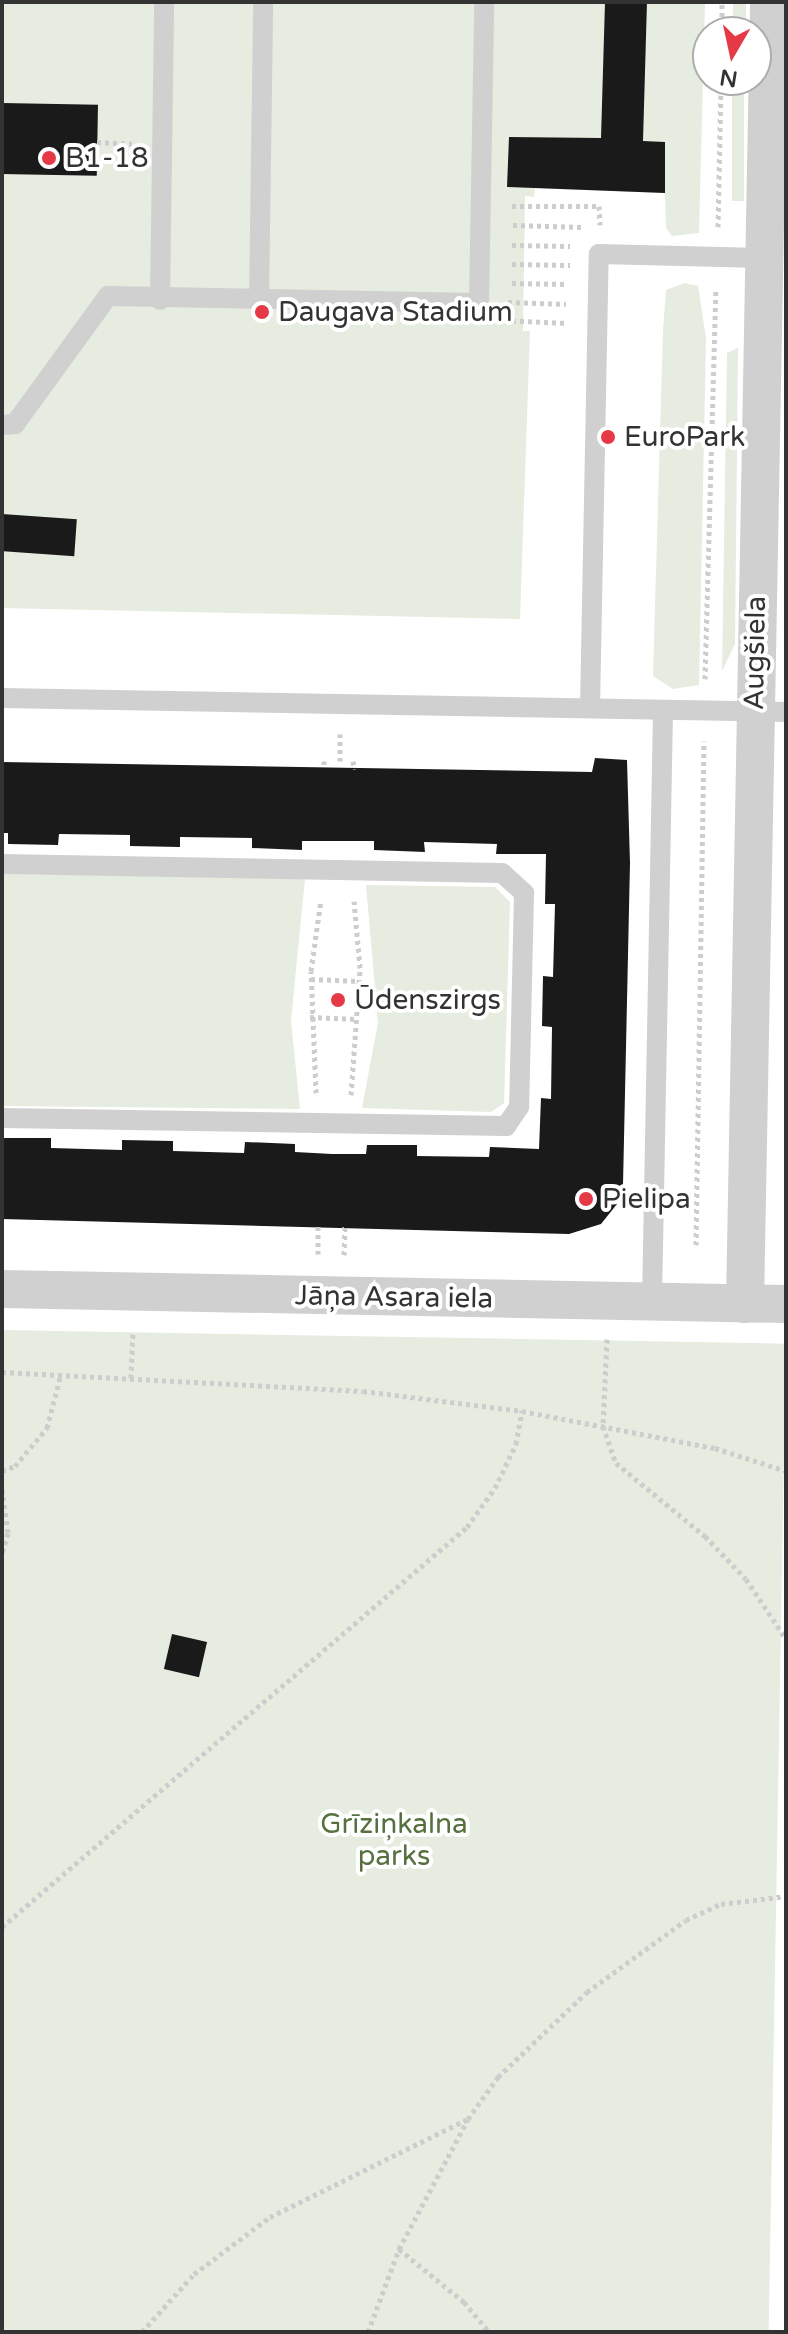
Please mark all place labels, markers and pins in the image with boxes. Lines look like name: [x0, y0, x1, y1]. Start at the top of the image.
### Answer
place label: B1-18: [65, 141, 149, 175]
marker: B1-18: [40, 149, 58, 167]
place label: Daugava Stadium: [278, 295, 513, 329]
marker: Daugava Stadium: [253, 303, 271, 321]
place label: EuroPark: [624, 420, 745, 454]
marker: EuroPark: [599, 428, 617, 446]
place label: Ūdenszirgs: [354, 983, 501, 1017]
marker: Ūdenszirgs: [329, 991, 347, 1009]
place label: Pielipa: [602, 1182, 691, 1216]
marker: Pielipa: [577, 1190, 595, 1208]

